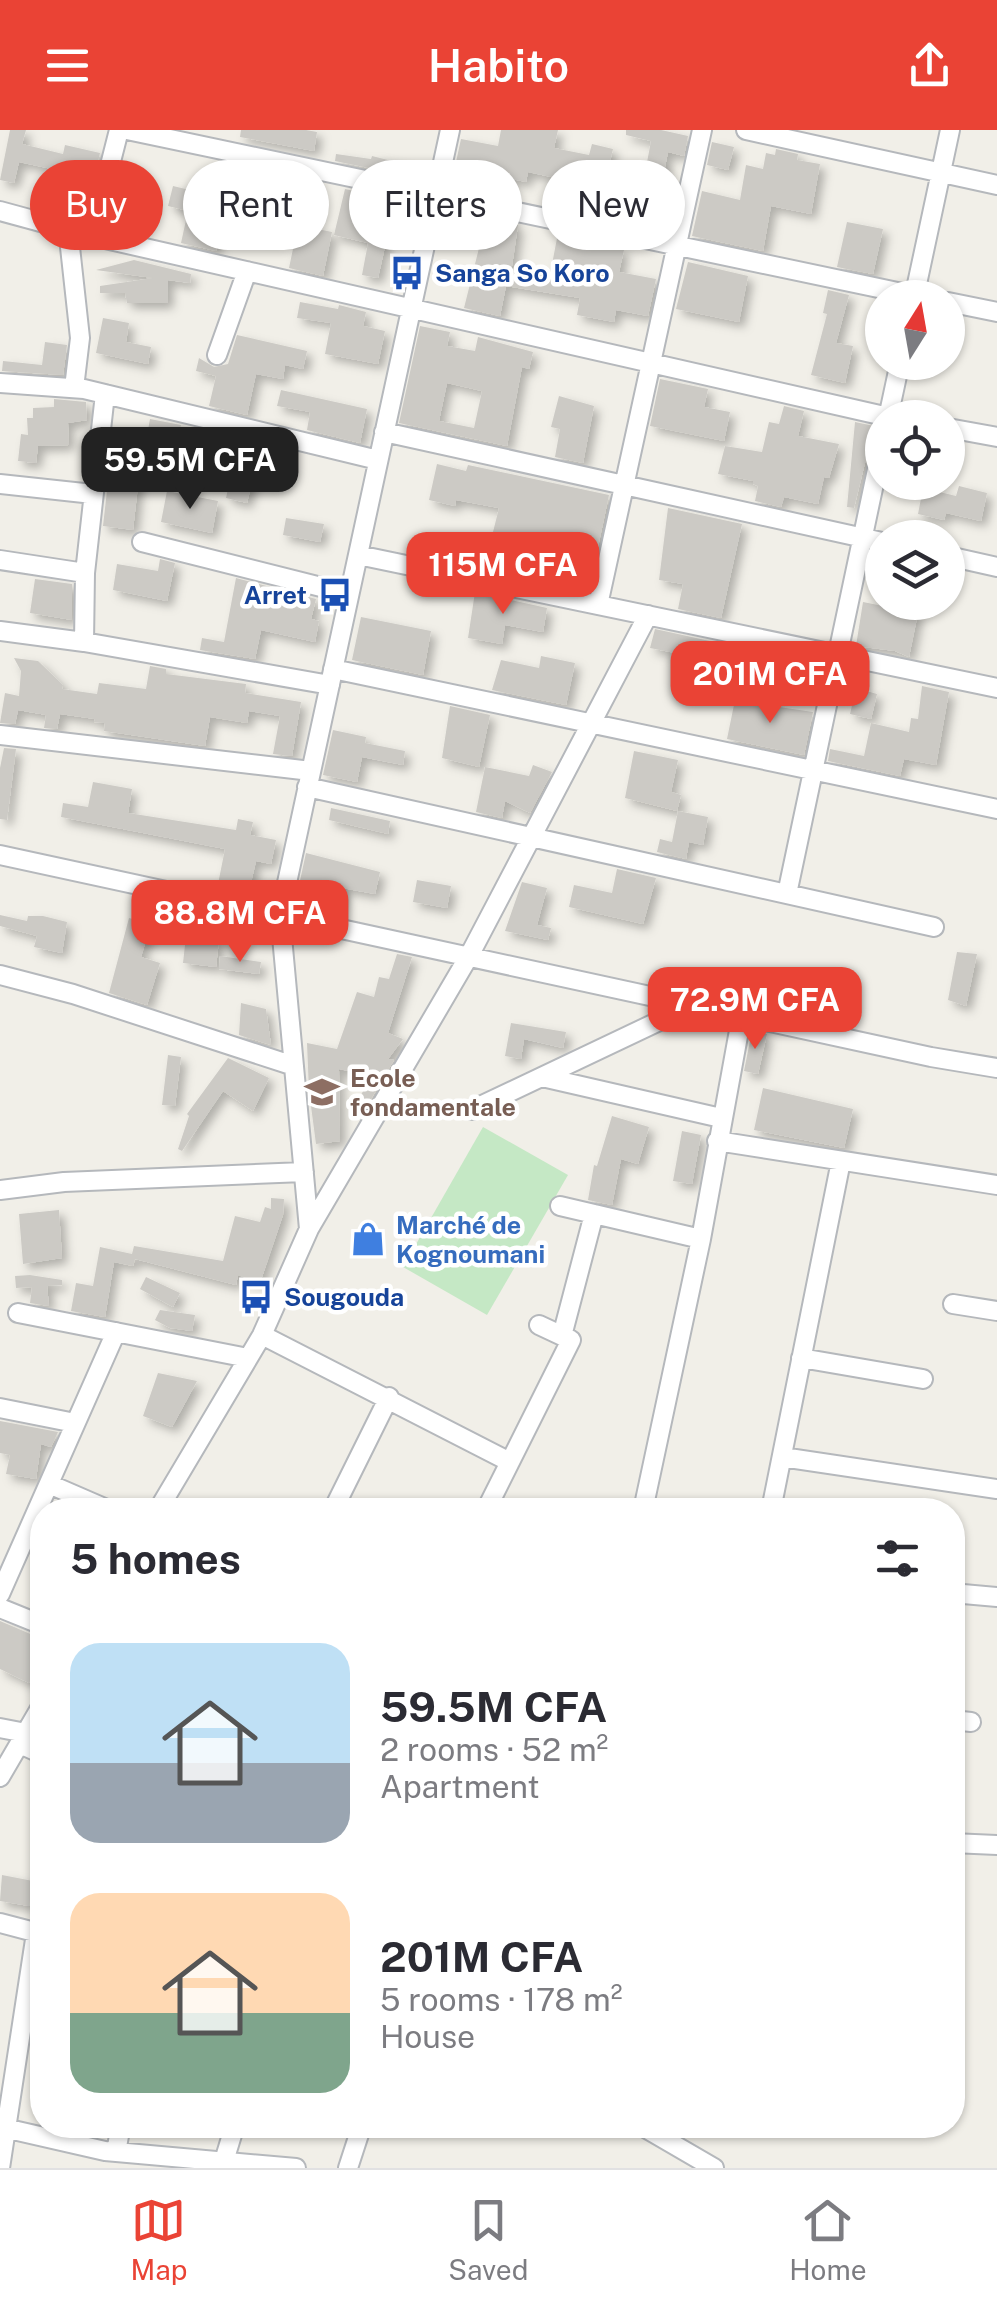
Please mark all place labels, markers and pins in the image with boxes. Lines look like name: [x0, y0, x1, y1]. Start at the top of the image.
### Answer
bus stop icon: Sanga So Koro: [388, 254, 426, 292]
place label: Sanga So Koro: [435, 258, 610, 288]
pin: 59.5M CFA: [76, 427, 304, 512]
pin: 115M CFA: [400, 532, 606, 617]
bus stop icon: Arret: [316, 576, 354, 614]
place label: Arret: [244, 580, 307, 610]
pin: 201M CFA: [667, 641, 873, 726]
pin: 88.8M CFA: [126, 880, 354, 965]
pin: 72.9M CFA: [641, 967, 869, 1052]
place label: Ecole fondamentale: [350, 1063, 516, 1122]
school or university icon: Ecole fondamentale: [303, 1073, 341, 1111]
place label: Marché de Kognoumani: [396, 1210, 545, 1269]
shop icon: Marché de Kognoumani: [349, 1220, 387, 1258]
bus stop icon: Sougouda: [237, 1278, 275, 1316]
place label: Sougouda: [284, 1282, 404, 1312]

